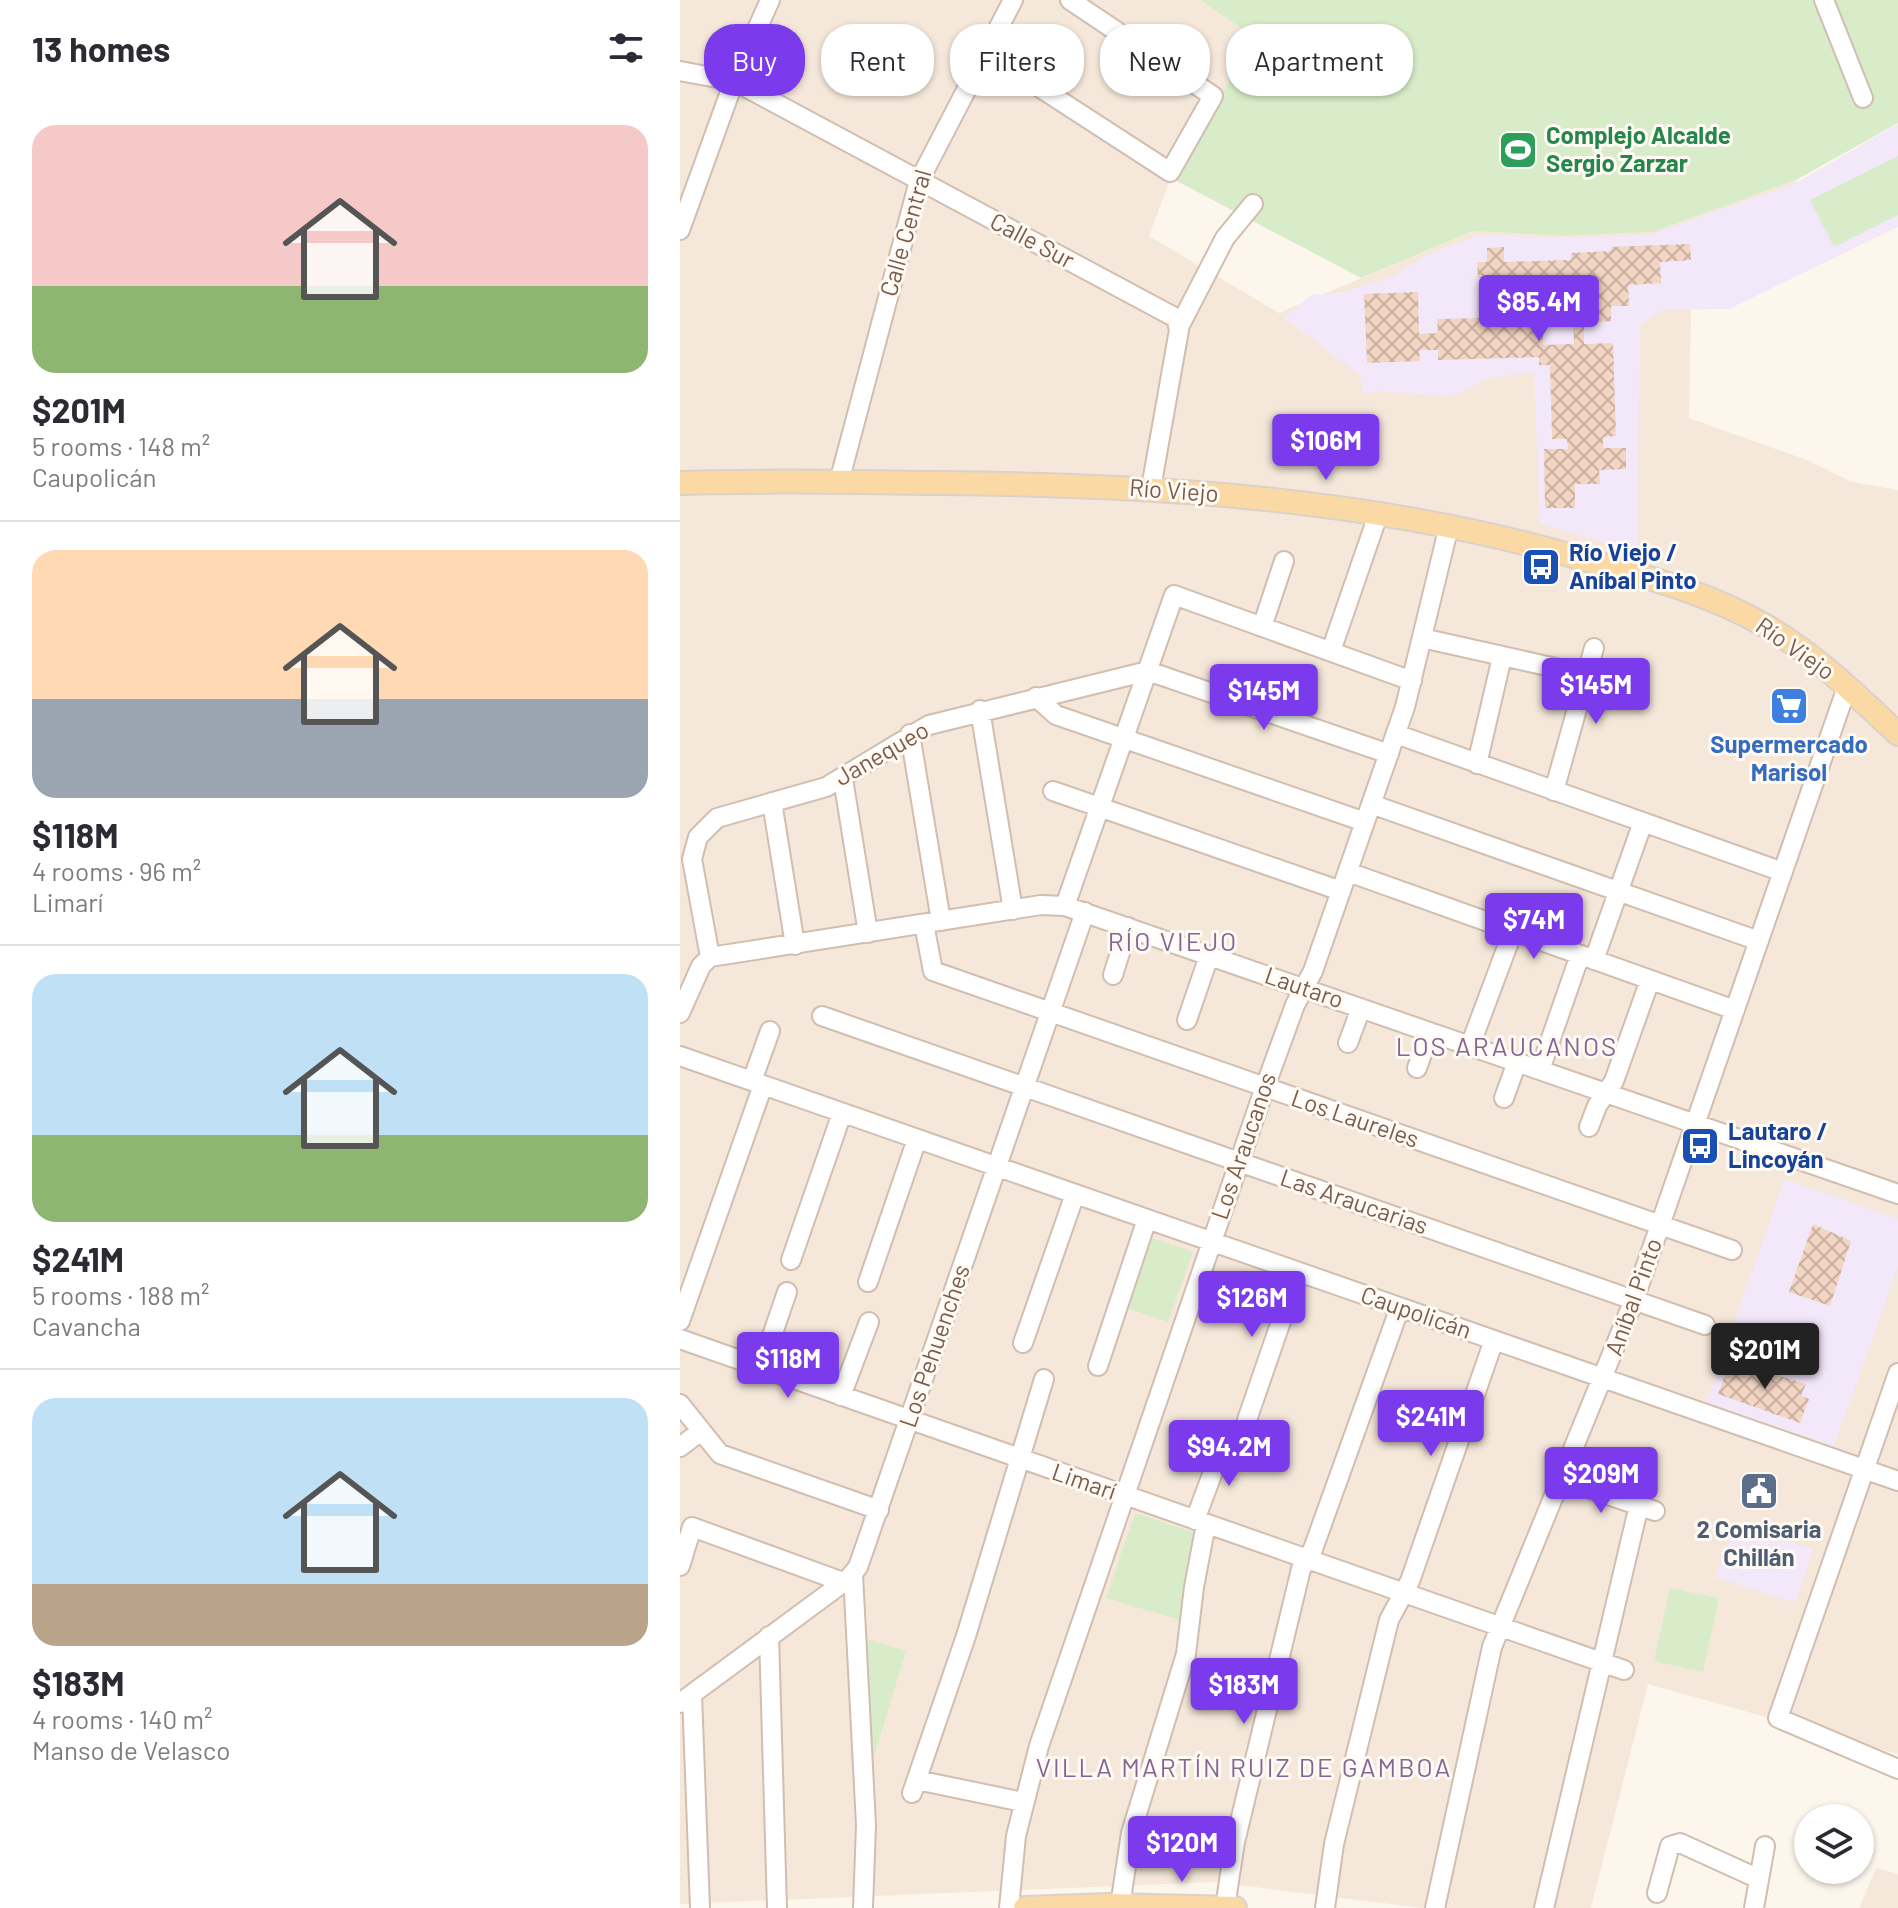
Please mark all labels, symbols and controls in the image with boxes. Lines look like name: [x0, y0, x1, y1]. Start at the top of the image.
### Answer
chip: Buy: [704, 24, 805, 96]
chip: Rent: [821, 24, 934, 96]
chip: Filters: [950, 24, 1084, 96]
chip: New: [1100, 24, 1210, 96]
chip: Apartment: [1226, 24, 1413, 96]
icon: filters: [604, 26, 648, 70]
text: 13 homes: [32, 28, 170, 69]
place label: Complejo Alcalde Sergio Zarzar: [1546, 120, 1731, 177]
sports icon: Complejo Alcalde Sergio Zarzar: [1497, 129, 1539, 171]
street label: Calle Central: [873, 166, 937, 299]
icon: home: [268, 177, 412, 321]
street label: Calle Sur: [986, 206, 1080, 274]
pin: $85.4M: [1474, 275, 1604, 343]
text: $85.4M: [1497, 285, 1581, 316]
text: $201M: [32, 389, 126, 430]
pin: $106M: [1270, 414, 1382, 482]
text: $106M: [1290, 424, 1362, 455]
text: 5 rooms · 148 m²: [32, 430, 210, 461]
text: Caupolicán: [32, 461, 157, 492]
street label: Río Viejo: [1128, 472, 1220, 507]
place label: Río Viejo / Aníbal Pinto: [1569, 537, 1697, 594]
bus stop icon: Río Viejo / Aníbal Pinto: [1520, 546, 1562, 588]
icon: home: [268, 602, 412, 746]
street label: Río Viejo: [1751, 610, 1841, 685]
pin: $145M: [1540, 658, 1652, 726]
pin: $145M: [1208, 664, 1320, 732]
text: $145M: [1560, 668, 1632, 699]
text: $145M: [1228, 674, 1300, 705]
supermarket icon: Supermercado Marisol: [1768, 685, 1810, 727]
street label: Janequeo: [829, 714, 933, 791]
place label: Supermercado Marisol: [1710, 729, 1868, 786]
text: $118M: [32, 814, 118, 855]
text: 4 rooms · 96 m²: [32, 855, 201, 886]
text: Limarí: [32, 886, 103, 917]
pin: $74M: [1487, 893, 1581, 961]
text: $74M: [1503, 903, 1565, 934]
district label: RÍO VIEJO: [1108, 925, 1238, 956]
street label: Lautaro: [1261, 960, 1348, 1014]
icon: home: [268, 1026, 412, 1170]
district label: LOS ARAUCANOS: [1396, 1030, 1618, 1061]
street label: Los Araucanos: [1204, 1068, 1281, 1223]
street label: Los Laureles: [1288, 1082, 1423, 1153]
place label: Lautaro / Lincoyán: [1728, 1116, 1828, 1173]
bus stop icon: Lautaro / Lincoyán: [1679, 1125, 1721, 1167]
street label: Las Araucarias: [1277, 1162, 1432, 1239]
street label: Aníbal Pinto: [1598, 1234, 1667, 1359]
text: $241M: [32, 1238, 124, 1279]
street label: Los Pehuenches: [892, 1260, 975, 1431]
pin: $126M: [1196, 1271, 1308, 1339]
text: 5 rooms · 188 m²: [32, 1279, 209, 1310]
street label: Caupolicán: [1357, 1279, 1476, 1344]
text: $126M: [1216, 1281, 1288, 1312]
text: Cavancha: [32, 1310, 141, 1341]
pin: $201M: [1709, 1323, 1821, 1391]
pin: $118M: [732, 1332, 844, 1400]
text: $201M: [1729, 1333, 1801, 1364]
text: $118M: [755, 1342, 821, 1373]
pin: $241M: [1375, 1390, 1487, 1458]
text: $241M: [1396, 1400, 1466, 1431]
pin: $94.2M: [1164, 1420, 1294, 1488]
text: $94.2M: [1187, 1430, 1271, 1461]
pin: $209M: [1545, 1447, 1657, 1515]
icon: home: [268, 1450, 412, 1594]
street label: Limarí: [1049, 1456, 1120, 1505]
text: $209M: [1563, 1457, 1639, 1488]
public building icon: 2 Comisaria Chillán: [1738, 1470, 1780, 1512]
place label: 2 Comisaria Chillán: [1696, 1514, 1822, 1571]
pin: $183M: [1188, 1658, 1300, 1726]
text: $183M: [32, 1662, 125, 1703]
text: $183M: [1209, 1668, 1279, 1699]
text: 4 rooms · 140 m²: [32, 1703, 212, 1734]
text: Manso de Velasco: [32, 1734, 230, 1765]
district label: VILLA MARTÍN RUIZ DE GAMBOA: [1036, 1751, 1452, 1782]
map controls: [1794, 1804, 1874, 1884]
button: layers: [1794, 1804, 1874, 1884]
pin: $120M: [1126, 1816, 1238, 1884]
text: $120M: [1146, 1826, 1218, 1857]

